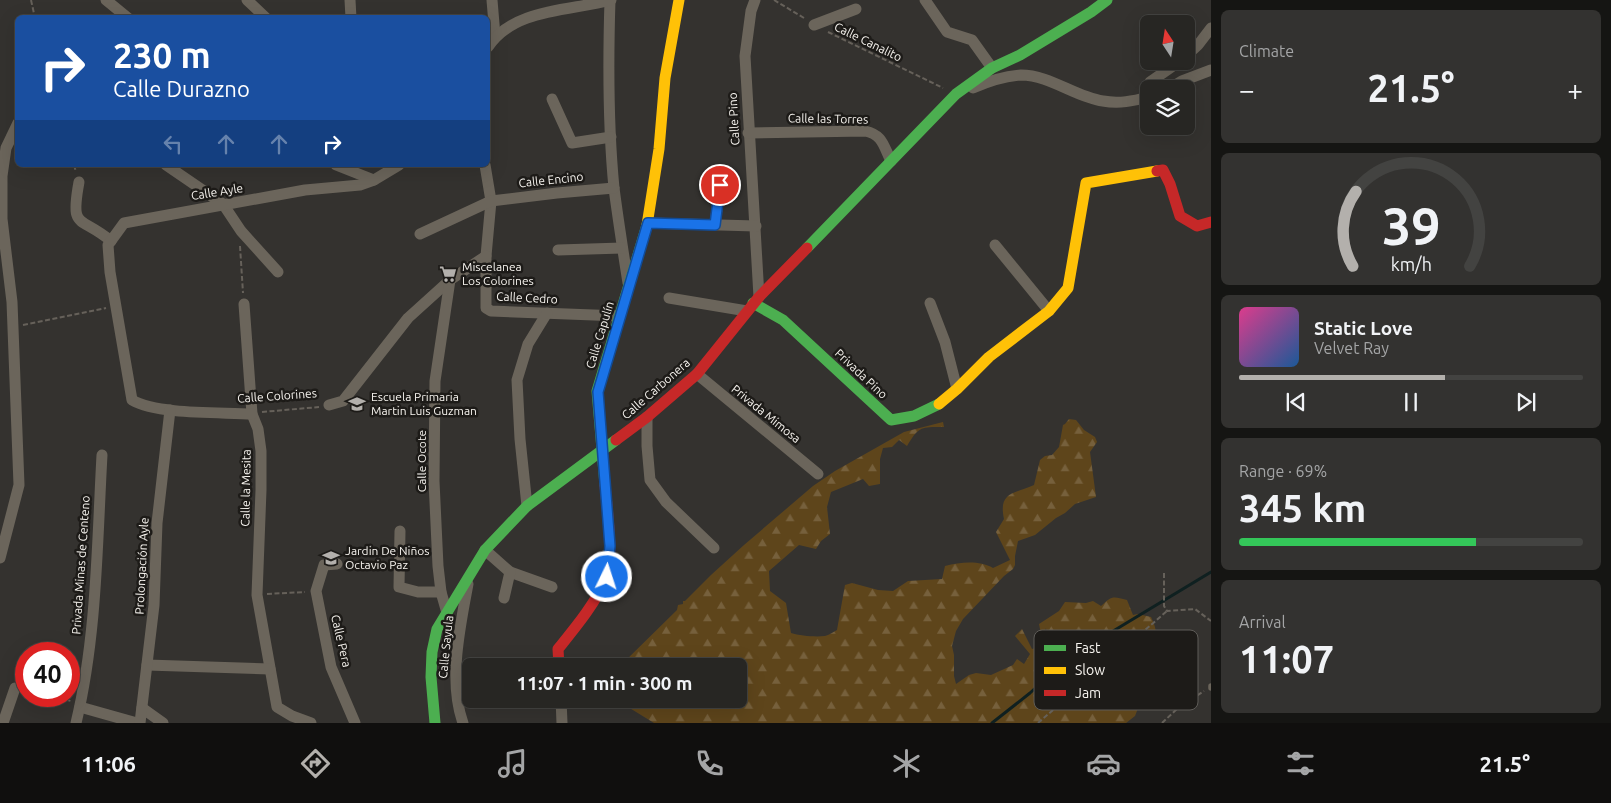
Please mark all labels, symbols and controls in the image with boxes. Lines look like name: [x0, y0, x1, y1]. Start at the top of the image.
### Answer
north arrow: [1140, 15, 1195, 70]
map controls: [1140, 15, 1195, 135]
street label: Calle Canalito: [832, 20, 904, 64]
icon: right: [30, 35, 95, 100]
text: 230 m: [113, 35, 211, 75]
text: Climate: [1239, 42, 1294, 60]
text: 21.5°: [1367, 67, 1455, 109]
text: −: [1239, 74, 1255, 105]
text: +: [1567, 74, 1583, 105]
text: Calle Durazno: [113, 76, 250, 101]
button: layers: [1140, 80, 1195, 135]
street label: Calle Pino: [726, 92, 741, 146]
street label: Calle las Torres: [788, 111, 868, 126]
icon: left: [159, 130, 187, 158]
icon: ahead: [212, 130, 240, 158]
icon: ahead: [265, 130, 293, 158]
icon: right: [318, 130, 346, 158]
pin: [699, 164, 741, 206]
street label: Calle Encino: [518, 170, 584, 189]
icon: arrive: [706, 171, 734, 199]
street label: Calle Ayle: [190, 181, 244, 202]
text: 39: [1382, 197, 1440, 255]
text: km/h: [1390, 254, 1432, 274]
place label: Miscelanea Los Colorines: [462, 260, 534, 287]
supermarket icon: Miscelanea Los Colorines: [438, 264, 458, 284]
street label: Calle Cedro: [496, 289, 558, 306]
street label: Calle Capulín: [583, 300, 616, 370]
text: Static Love: [1314, 317, 1413, 339]
text: Velvet Ray: [1314, 339, 1389, 357]
street label: Privada Pino: [833, 346, 890, 401]
street label: Calle Carbonera: [619, 356, 692, 422]
street label: Privada Mimosa: [729, 382, 803, 445]
street label: Calle Colorines: [237, 386, 317, 405]
icon: previous: [1282, 388, 1310, 416]
icon: pause: [1397, 388, 1425, 416]
icon: next: [1512, 388, 1540, 416]
place label: Escuela Primaria Martin Luis Guzman: [371, 390, 477, 417]
school or university icon: Escuela Primaria Martin Luis Guzman: [347, 394, 367, 414]
street label: Calle Ocote: [415, 430, 428, 492]
street label: Calle la Mesita: [238, 449, 253, 527]
text: Range · 69%: [1239, 462, 1327, 480]
text: 345 km: [1239, 487, 1366, 529]
street label: Privada Minas de Centeno: [69, 495, 92, 635]
street label: Prolongación Ayle: [132, 517, 151, 615]
place label: Jardin De Niños Octavio Paz: [345, 544, 430, 571]
school or university icon: Jardin De Niños Octavio Paz: [321, 548, 341, 568]
position arrow: [580, 550, 632, 602]
street label: Calle Pera: [329, 613, 354, 668]
text: Arrival: [1239, 613, 1286, 631]
street label: Calle Sayula: [436, 615, 455, 679]
legend: [1034, 630, 1198, 710]
text: 11:07: [1239, 638, 1334, 680]
text: Fast: [1075, 640, 1101, 656]
speed limit sign: 40: [15, 642, 80, 707]
text: Slow: [1075, 662, 1105, 678]
text: 11:07 · 1 min · 300 m: [517, 672, 692, 694]
text: Jam: [1075, 685, 1101, 701]
icon: directions: [298, 746, 333, 781]
icon: music: [495, 746, 530, 781]
icon: phone: [692, 746, 727, 781]
icon: climate: [889, 746, 924, 781]
icon: car: [1086, 746, 1121, 781]
icon: filters: [1283, 746, 1318, 781]
text: 11:06: [81, 751, 136, 776]
text: 21.5°: [1480, 751, 1530, 776]

